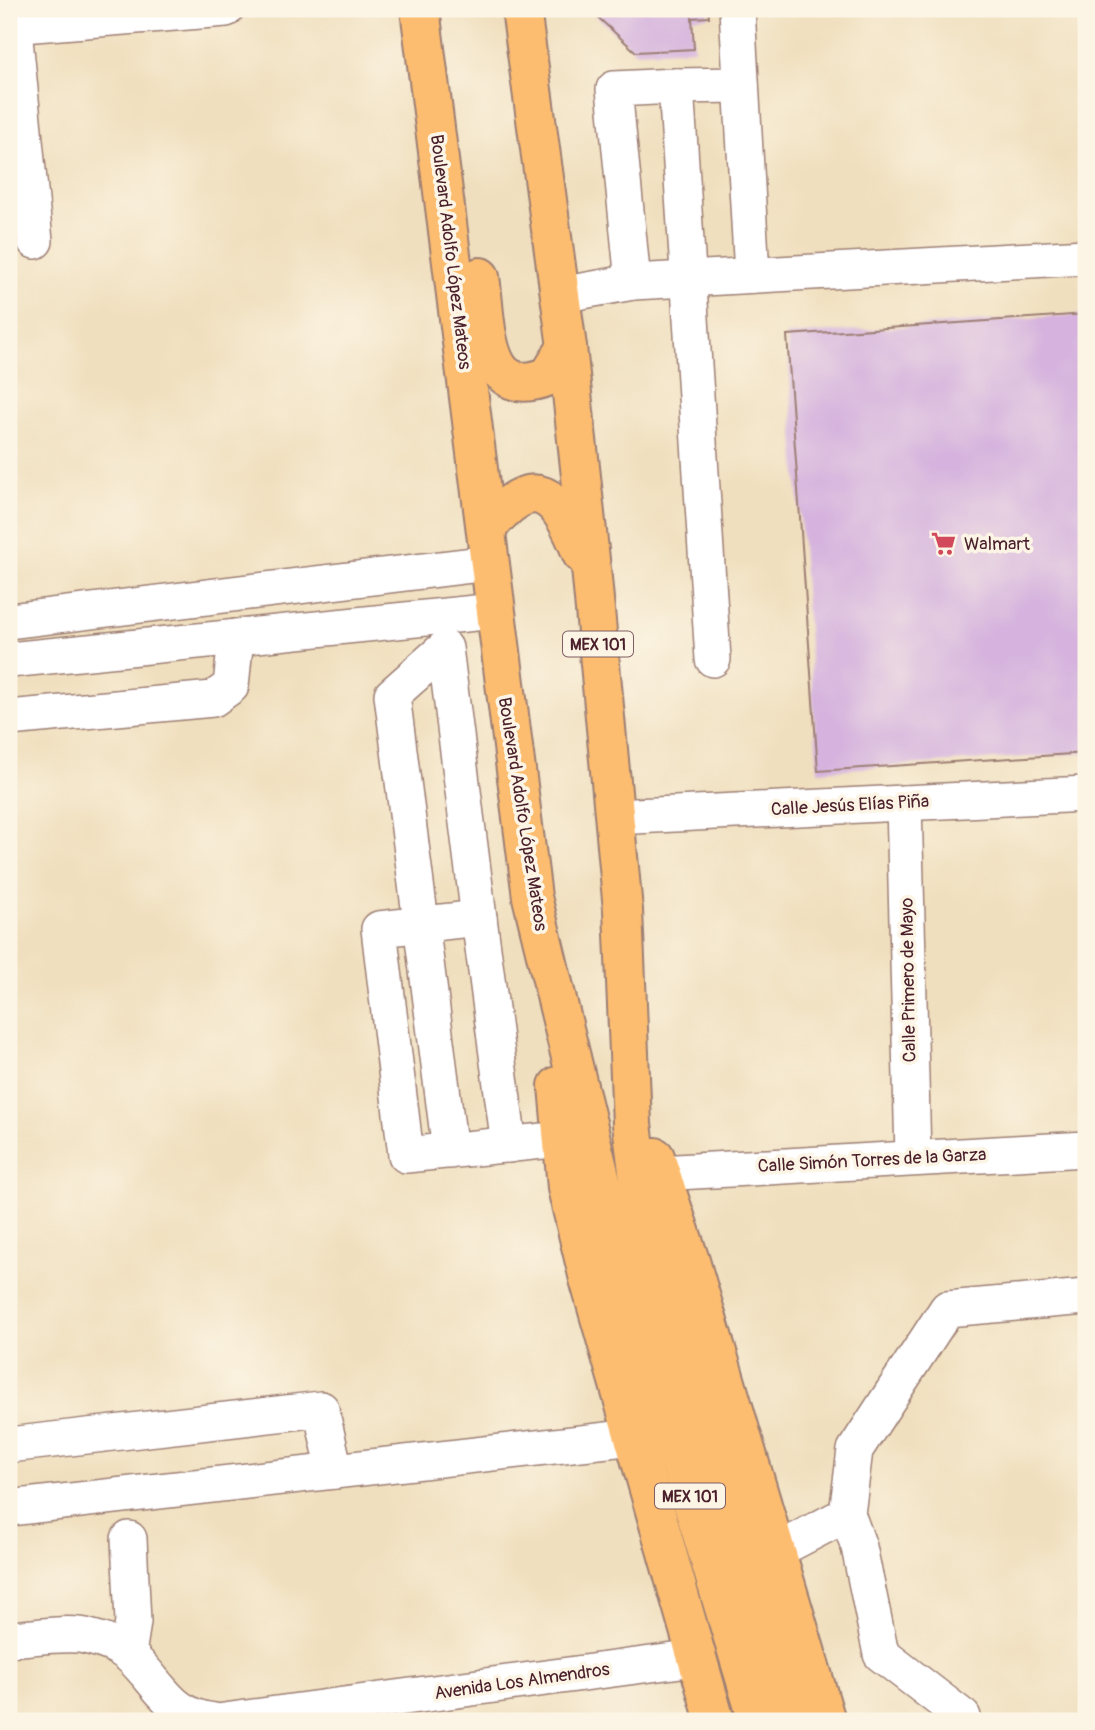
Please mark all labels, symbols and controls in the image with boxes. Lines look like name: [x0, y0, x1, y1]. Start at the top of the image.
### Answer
street label: Boulevard Adolfo López Mateos: [425, 133, 476, 371]
supermarket icon: Walmart: [930, 530, 958, 558]
place label: Walmart: [964, 533, 1031, 556]
road number: MEX 101: [563, 632, 633, 656]
street label: Boulevard Adolfo López Mateos: [493, 695, 552, 933]
street label: Calle Jesús Elías Piña: [770, 790, 930, 821]
street label: Calle Primero de Mayo: [896, 897, 921, 1062]
street label: Calle Simón Torres de la Garza: [757, 1143, 987, 1178]
road number: MEX 101: [655, 1484, 725, 1508]
street label: Avenida Los Almendros: [433, 1658, 611, 1705]

